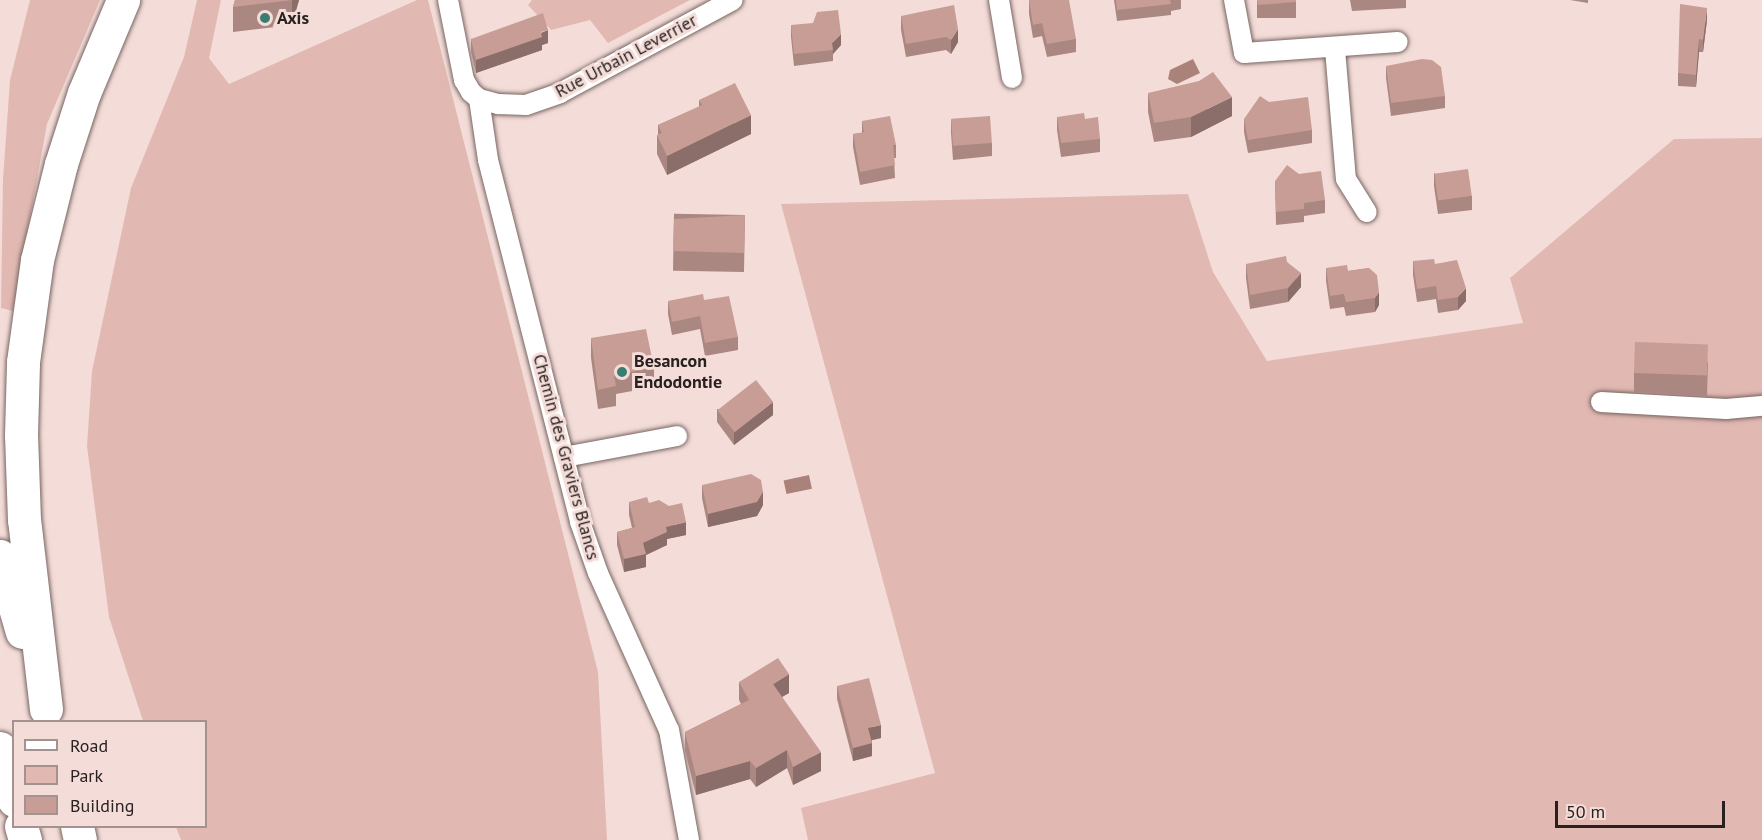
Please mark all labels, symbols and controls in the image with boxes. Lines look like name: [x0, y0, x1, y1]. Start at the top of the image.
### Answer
place label: Axis: [277, 7, 309, 29]
street label: Rue Urbain Leverrier: [552, 10, 700, 102]
marker: Axis: [258, 11, 272, 25]
place label: Besancon Endodontie: [634, 351, 722, 394]
street label: Chemin des Graviers Blancs: [528, 352, 604, 562]
marker: Besancon Endodontie: [615, 365, 629, 379]
legend: [12, 720, 207, 828]
text: Road: [70, 734, 108, 757]
text: Park: [70, 764, 103, 787]
scale bar: [1558, 789, 1728, 827]
text: Building: [70, 794, 134, 817]
text: 50 m: [1566, 800, 1605, 823]

